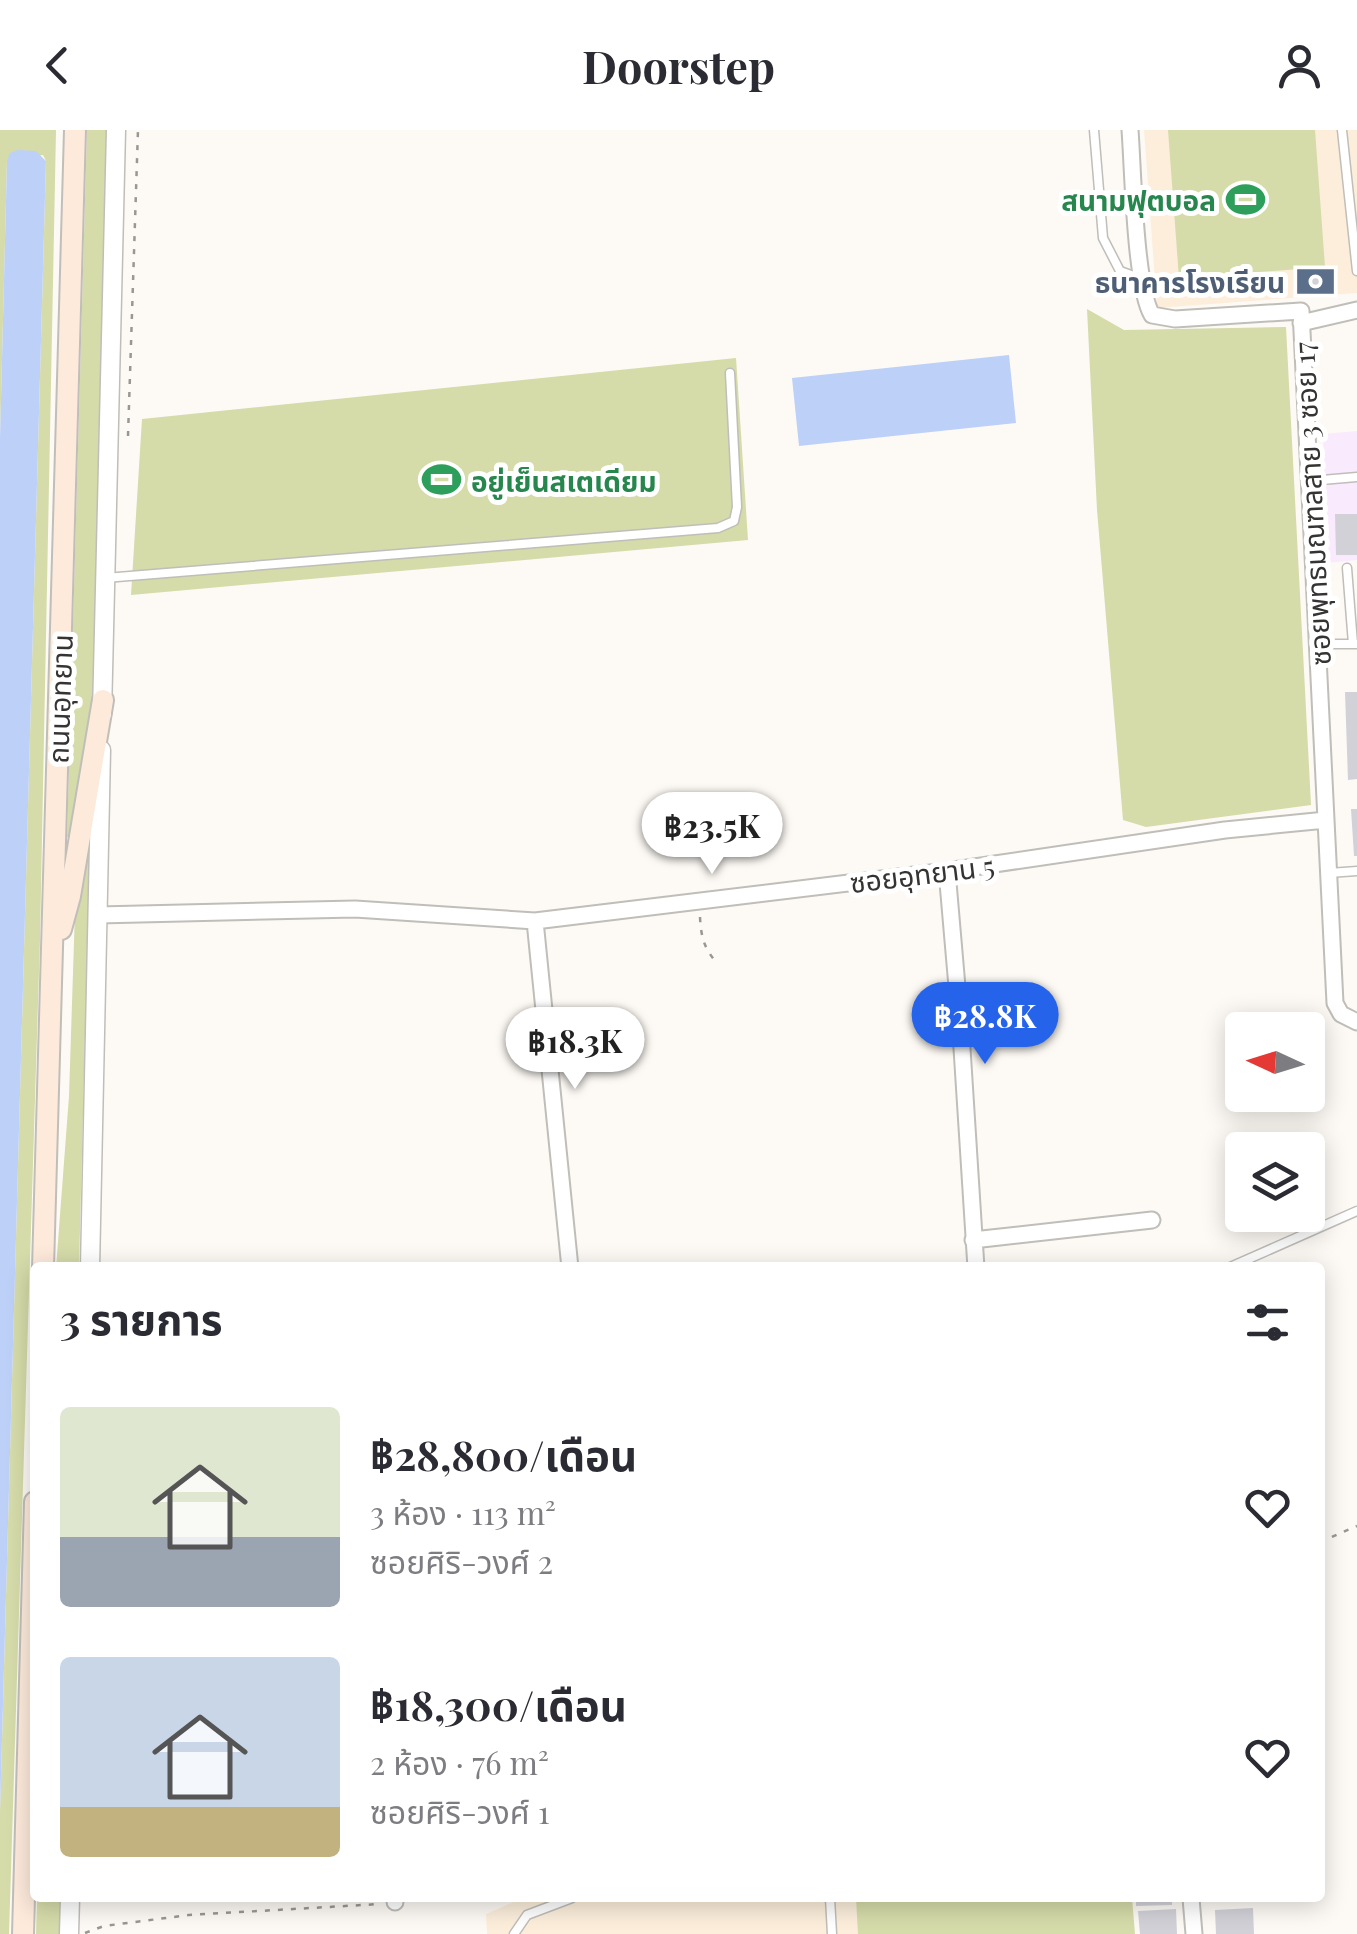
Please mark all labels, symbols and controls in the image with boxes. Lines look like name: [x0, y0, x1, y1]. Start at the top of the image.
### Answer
text: Doorstep: [582, 35, 775, 95]
icon: back: [30, 38, 85, 93]
icon: person: [1272, 38, 1327, 93]
sports icon: สนามฟุตบอล: [1225, 178, 1267, 220]
place label: สนามฟุตบอล: [1061, 181, 1216, 218]
bank icon: ธนาคารโรงเรียน: [1294, 260, 1336, 302]
place label: ธนาคารโรงเรียน: [1095, 263, 1285, 300]
street label: ซอยพุทธมณฑลสาย 3 ซอย 17: [1284, 341, 1338, 667]
sports icon: อยู่เย็นสเตเดียม: [420, 459, 462, 501]
place label: อยู่เย็นสเตเดียม: [471, 462, 657, 500]
street label: ถนนอุทยาน: [38, 634, 80, 764]
pin: ฿23.5K: [631, 792, 793, 877]
text: ฿23.5K: [664, 803, 760, 846]
street label: ซอยอุทยาน 5: [848, 846, 996, 900]
pin: ฿28.8K: [904, 982, 1066, 1067]
text: ฿28.8K: [934, 993, 1036, 1036]
pin: ฿18.3K: [494, 1007, 656, 1092]
north arrow: [1225, 1012, 1325, 1112]
map controls: [1225, 1012, 1325, 1232]
text: ฿18.3K: [528, 1018, 622, 1061]
button: layers: [1225, 1132, 1325, 1232]
text: 3 รายการ: [60, 1290, 222, 1346]
icon: filters: [1240, 1295, 1295, 1350]
text: ฿28,800/เดือน: [370, 1426, 637, 1482]
icon: home: [140, 1447, 260, 1567]
icon: heart: [1240, 1480, 1295, 1535]
text: 3 ห้อง · 113 m²: [370, 1490, 556, 1533]
text: ซอยศิริ-วงศ์ 2: [370, 1539, 553, 1582]
text: ฿18,300/เดือน: [370, 1676, 627, 1732]
icon: home: [140, 1697, 260, 1817]
icon: heart: [1240, 1730, 1295, 1785]
text: 2 ห้อง · 76 m²: [370, 1740, 549, 1783]
text: ซอยศิริ-วงศ์ 1: [370, 1789, 550, 1832]

